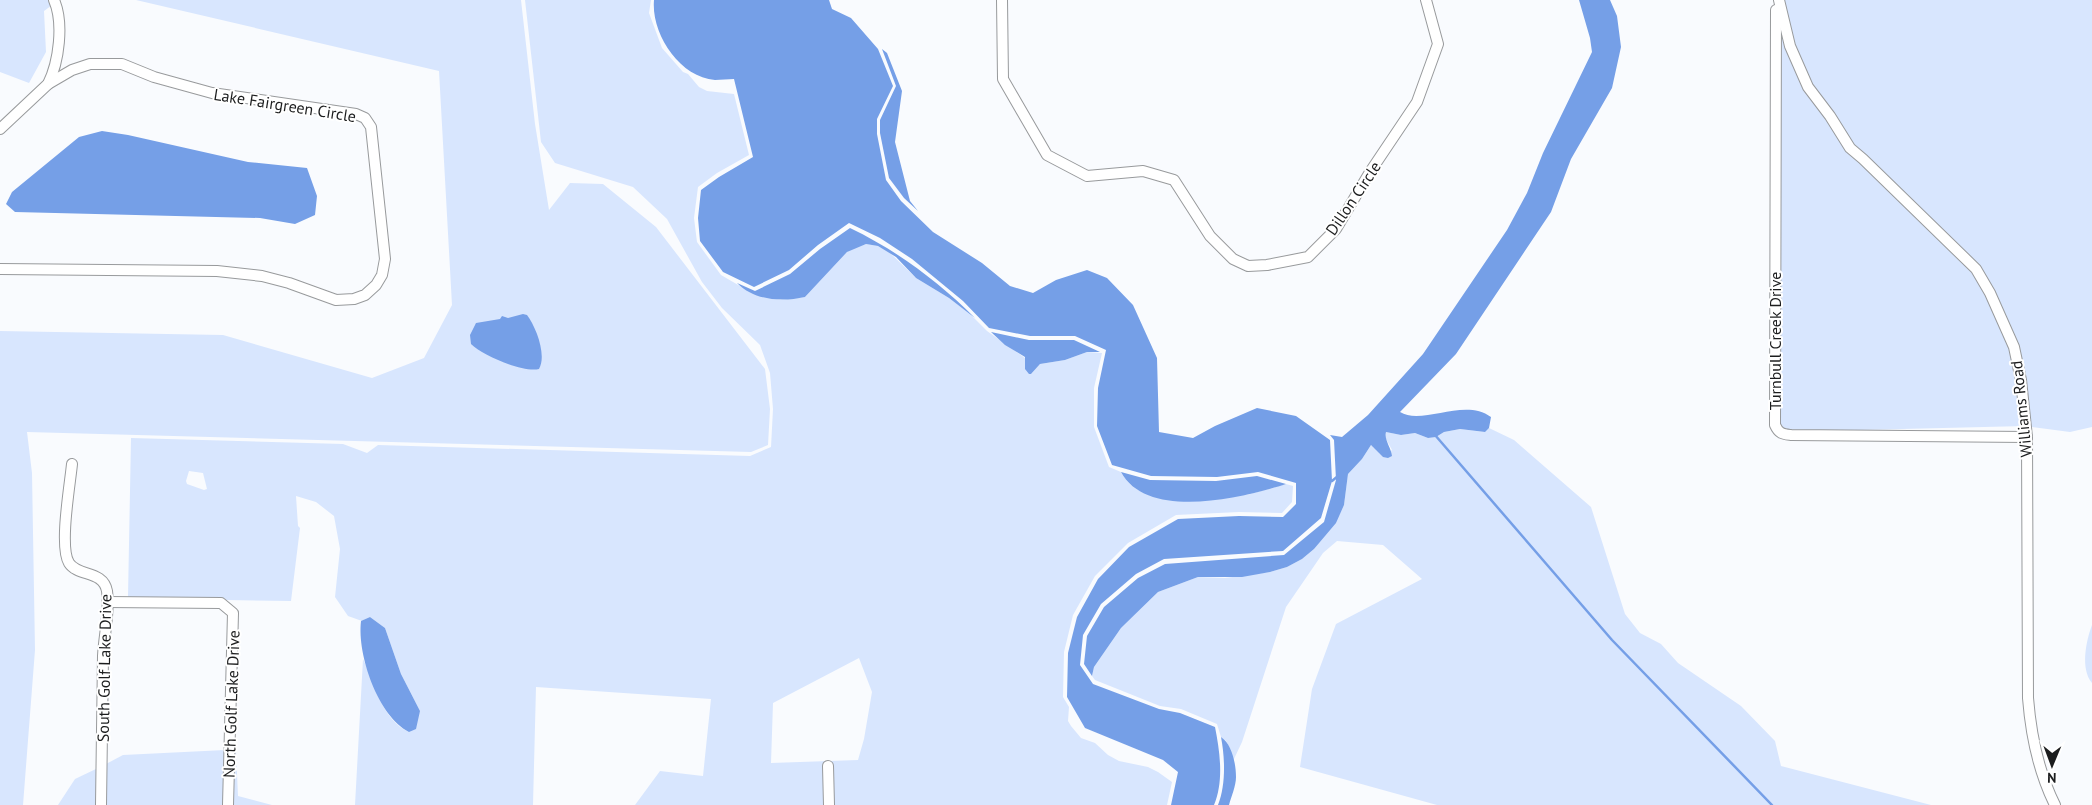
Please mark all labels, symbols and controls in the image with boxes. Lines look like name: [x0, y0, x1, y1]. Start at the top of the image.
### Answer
street label: Lake Fairgreen Circle: [212, 84, 358, 126]
street label: Dillon Circle: [1321, 157, 1385, 239]
street label: Turnbull Creek Drive: [1765, 272, 1785, 410]
street label: Williams Road: [2006, 360, 2036, 458]
street label: South Golf Lake Drive: [93, 594, 115, 742]
street label: North Golf Lake Drive: [218, 630, 244, 778]
north arrow: [2027, 740, 2077, 790]
text: N: [2047, 769, 2057, 787]

